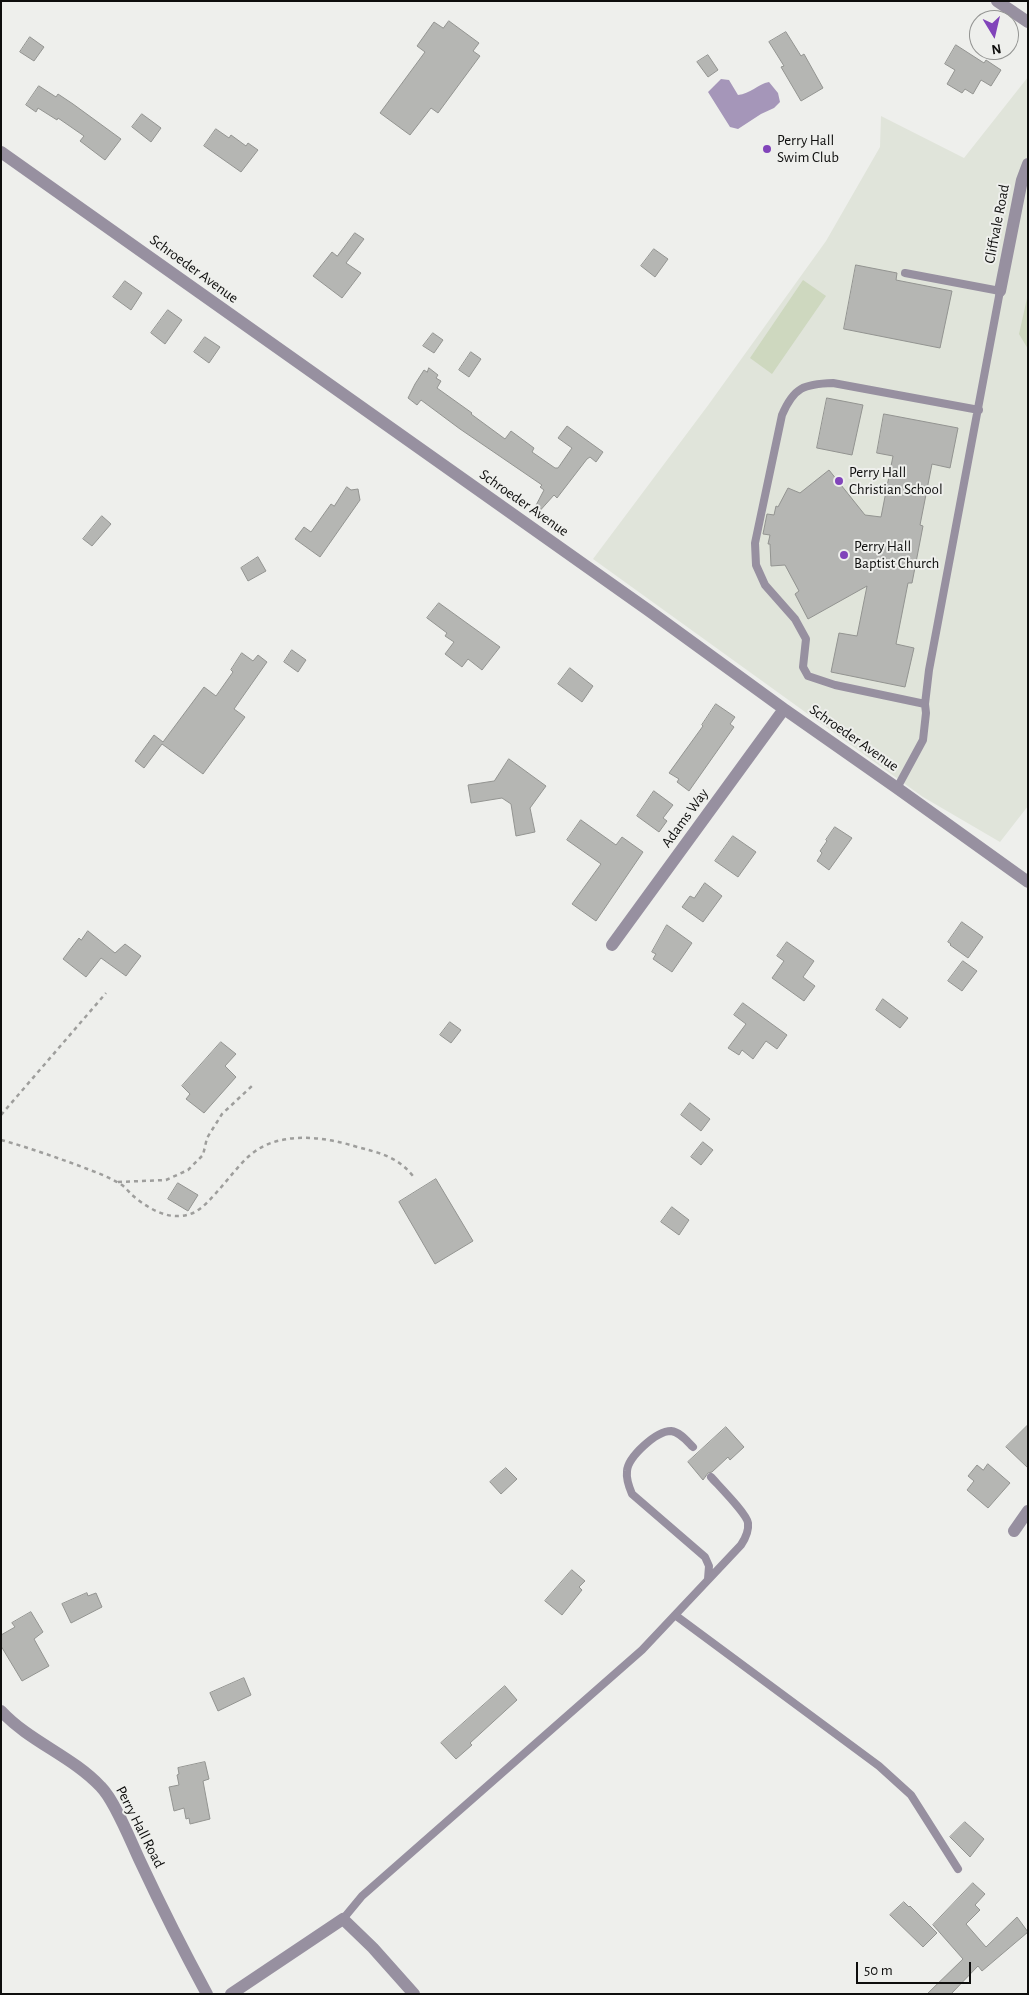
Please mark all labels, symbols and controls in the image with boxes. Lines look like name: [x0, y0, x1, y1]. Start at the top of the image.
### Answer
north arrow: [969, 10, 1019, 60]
text: N: [990, 41, 1002, 57]
place label: Perry Hall Swim Club: [777, 131, 839, 166]
marker: Perry Hall Swim Club: [761, 143, 773, 155]
street label: Cliffvale Road: [980, 183, 1014, 265]
street label: Schroeder Avenue: [146, 231, 242, 307]
place label: Perry Hall Christian School: [849, 463, 943, 498]
street label: Schroeder Avenue: [476, 466, 572, 540]
marker: Perry Hall Christian School: [833, 475, 845, 487]
place label: Perry Hall Baptist Church: [854, 537, 939, 572]
marker: Perry Hall Baptist Church: [838, 549, 850, 561]
street label: Schroeder Avenue: [806, 701, 902, 775]
street label: Adams Way: [658, 785, 712, 851]
street label: Perry Hall Road: [112, 1783, 168, 1871]
scale bar: [859, 1952, 974, 1984]
text: 50 m: [864, 1963, 893, 1978]

